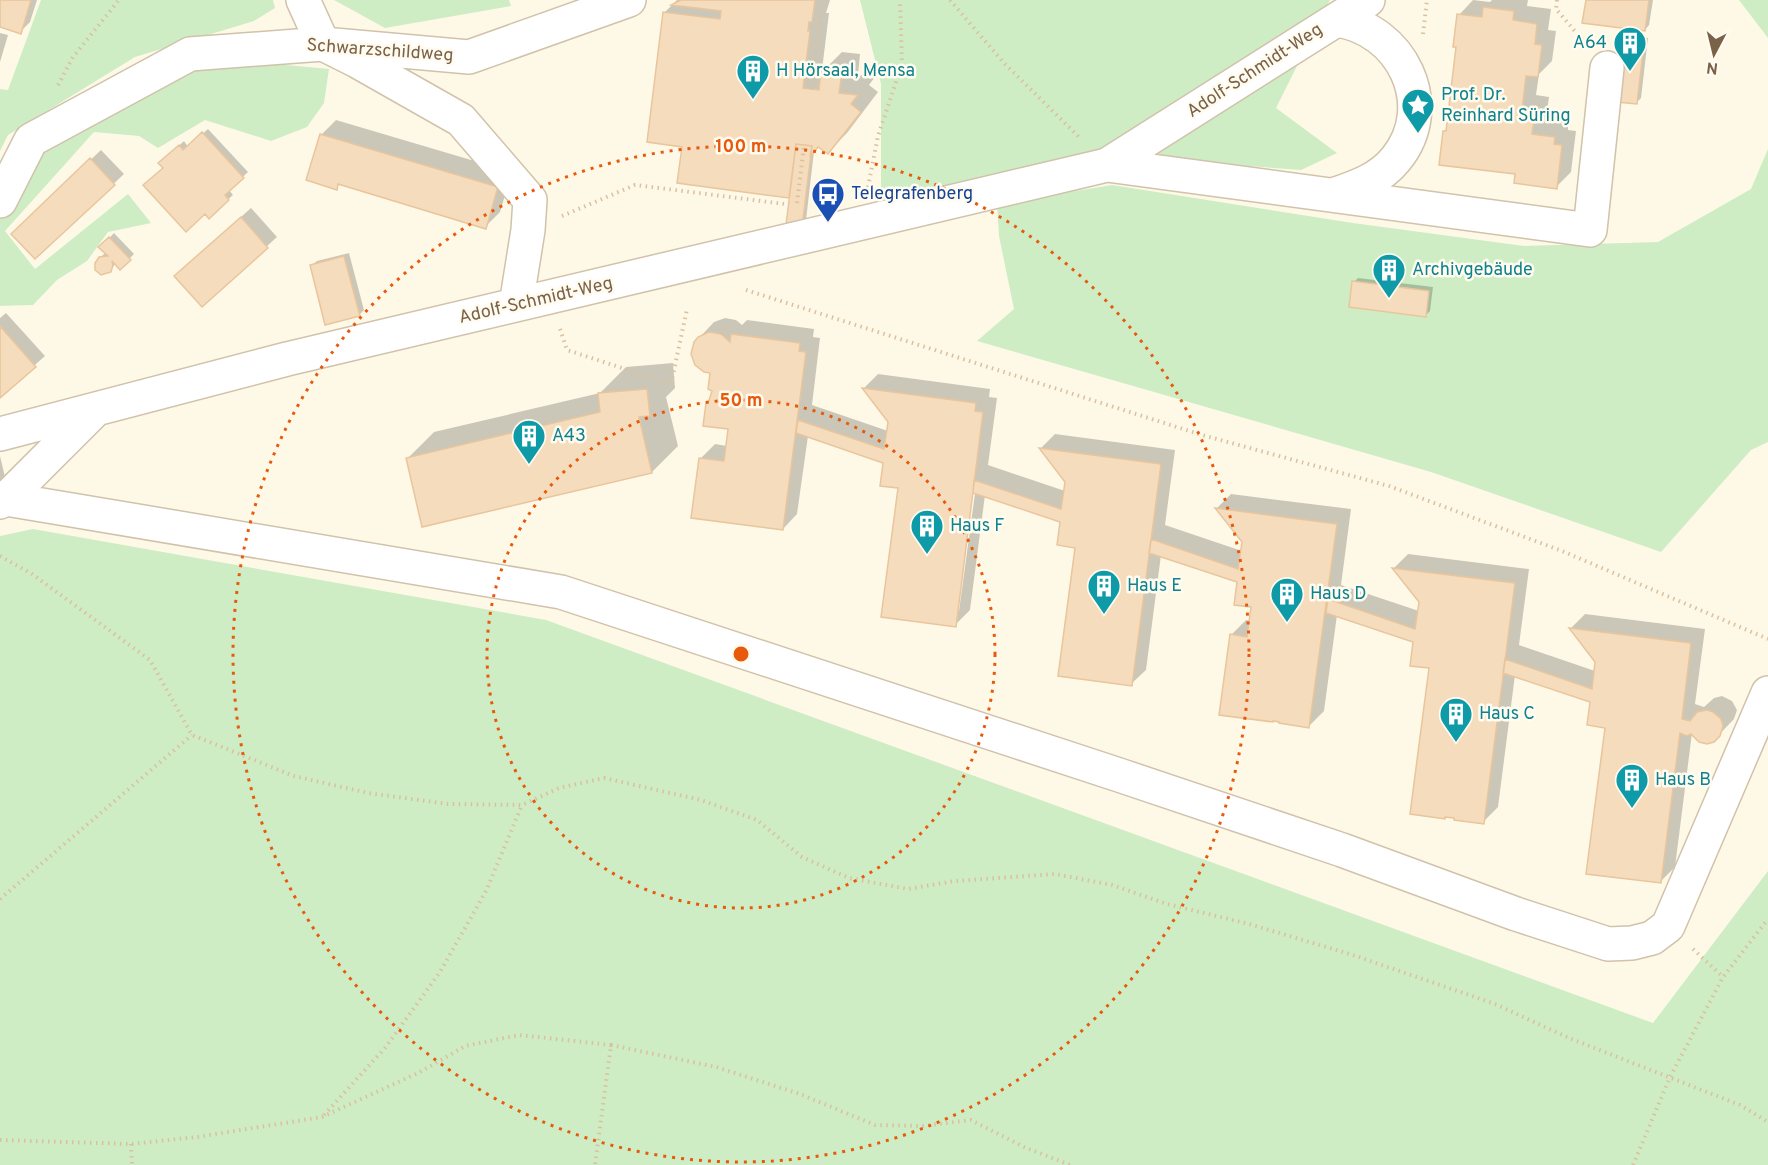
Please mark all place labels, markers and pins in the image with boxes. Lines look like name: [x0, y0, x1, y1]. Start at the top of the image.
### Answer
building icon: A64: [1612, 25, 1648, 72]
place label: A64: [1573, 32, 1607, 55]
building icon: H Hörsaal, Mensa: [735, 53, 771, 100]
place label: H Hörsaal, Mensa: [776, 60, 915, 83]
place label: Prof. Dr. Reinhard Süring: [1441, 84, 1571, 128]
place icon: Prof. Dr. Reinhard Süring: [1400, 87, 1436, 134]
bus stop icon: Telegrafenberg: [810, 176, 846, 223]
place label: Telegrafenberg: [851, 183, 973, 206]
building icon: Archivgebäude: [1371, 252, 1407, 299]
place label: Archivgebäude: [1412, 259, 1533, 282]
building icon: A43: [511, 418, 547, 465]
place label: A43: [552, 425, 586, 448]
building icon: Haus F: [909, 508, 945, 555]
place label: Haus F: [950, 515, 1004, 538]
building icon: Haus E: [1086, 568, 1122, 615]
place label: Haus E: [1127, 575, 1182, 598]
building icon: Haus D: [1269, 576, 1305, 623]
place label: Haus D: [1310, 583, 1367, 606]
centre of rings: [731, 644, 751, 664]
building icon: Haus C: [1438, 696, 1474, 743]
place label: Haus C: [1479, 703, 1535, 726]
building icon: Haus B: [1614, 762, 1650, 809]
place label: Haus B: [1655, 769, 1711, 792]

